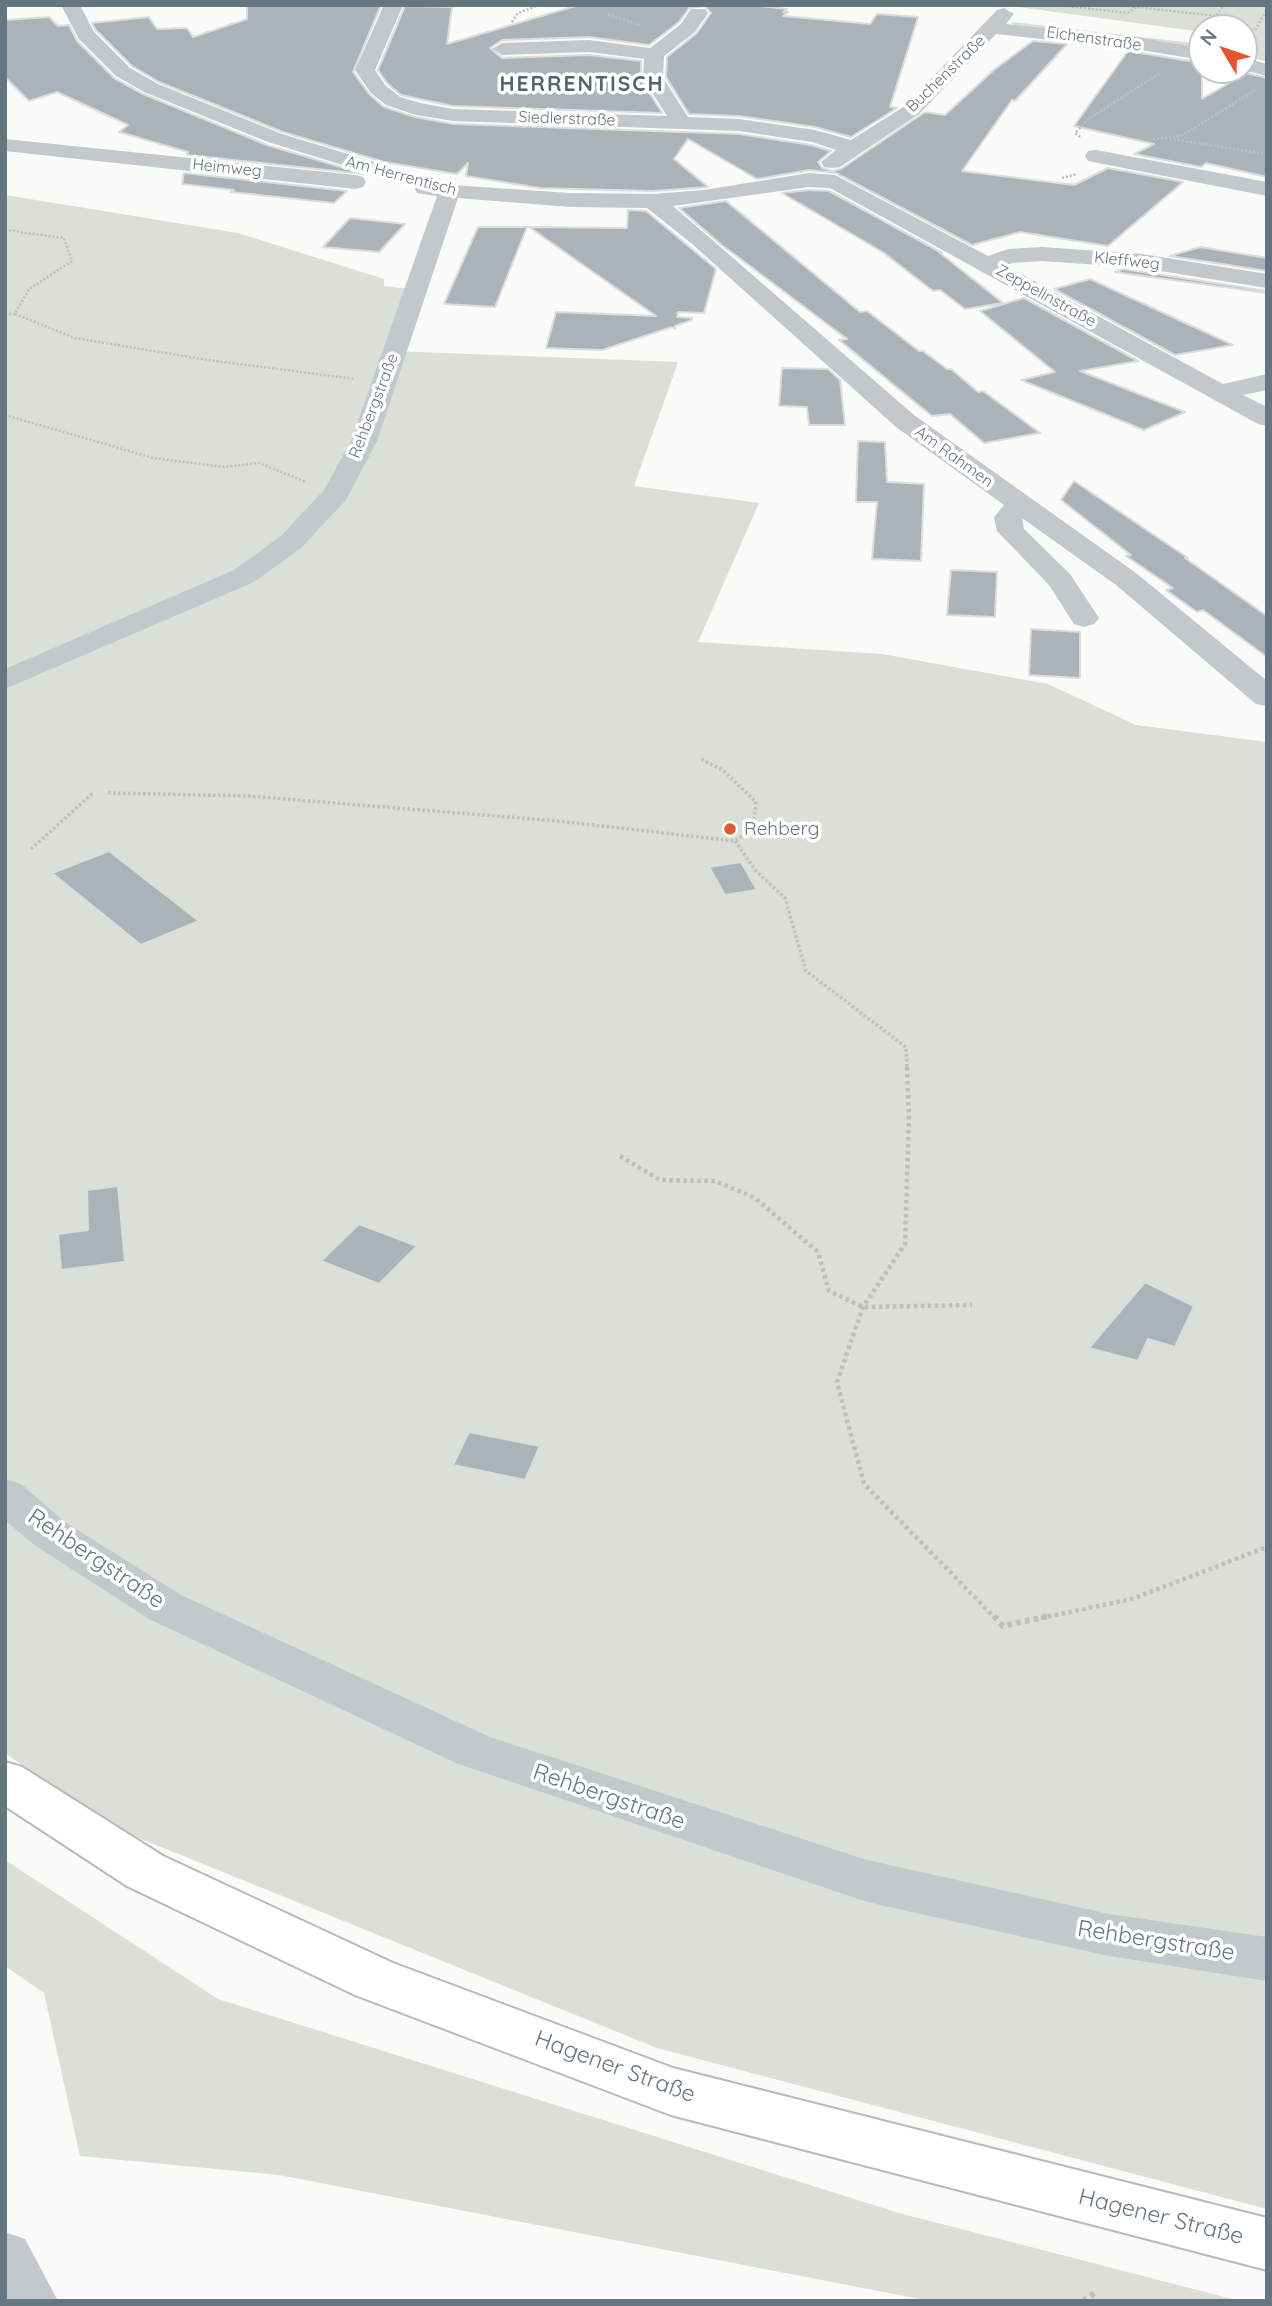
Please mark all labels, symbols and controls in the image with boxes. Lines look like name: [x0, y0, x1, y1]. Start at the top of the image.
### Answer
north arrow: [1188, 14, 1258, 84]
street label: Eichenstraße: [1045, 23, 1143, 55]
text: N: [1195, 24, 1222, 50]
street label: Buchenstraße: [902, 31, 990, 117]
district label: HERRENTISCH: [501, 72, 663, 98]
street label: Siedlerstraße: [518, 108, 616, 130]
street label: Am Herrentisch: [344, 152, 458, 200]
street label: Heimweg: [191, 155, 263, 181]
street label: Kleffweg: [1093, 248, 1161, 274]
street label: Zeppelinstraße: [993, 261, 1099, 331]
street label: Rehbergstraße: [345, 351, 403, 461]
street label: Am Rahmen: [911, 422, 997, 492]
place label: Rehberg: [744, 818, 819, 840]
marker: Rehberg: [722, 821, 738, 837]
street label: Rehbergstraße: [22, 1503, 170, 1615]
street label: Rehbergstraße: [529, 1758, 689, 1836]
street label: Rehbergstraße: [1075, 1915, 1237, 1967]
street label: Hagener Straße: [531, 2025, 699, 2109]
street label: Hagener Straße: [1076, 2183, 1246, 2251]

